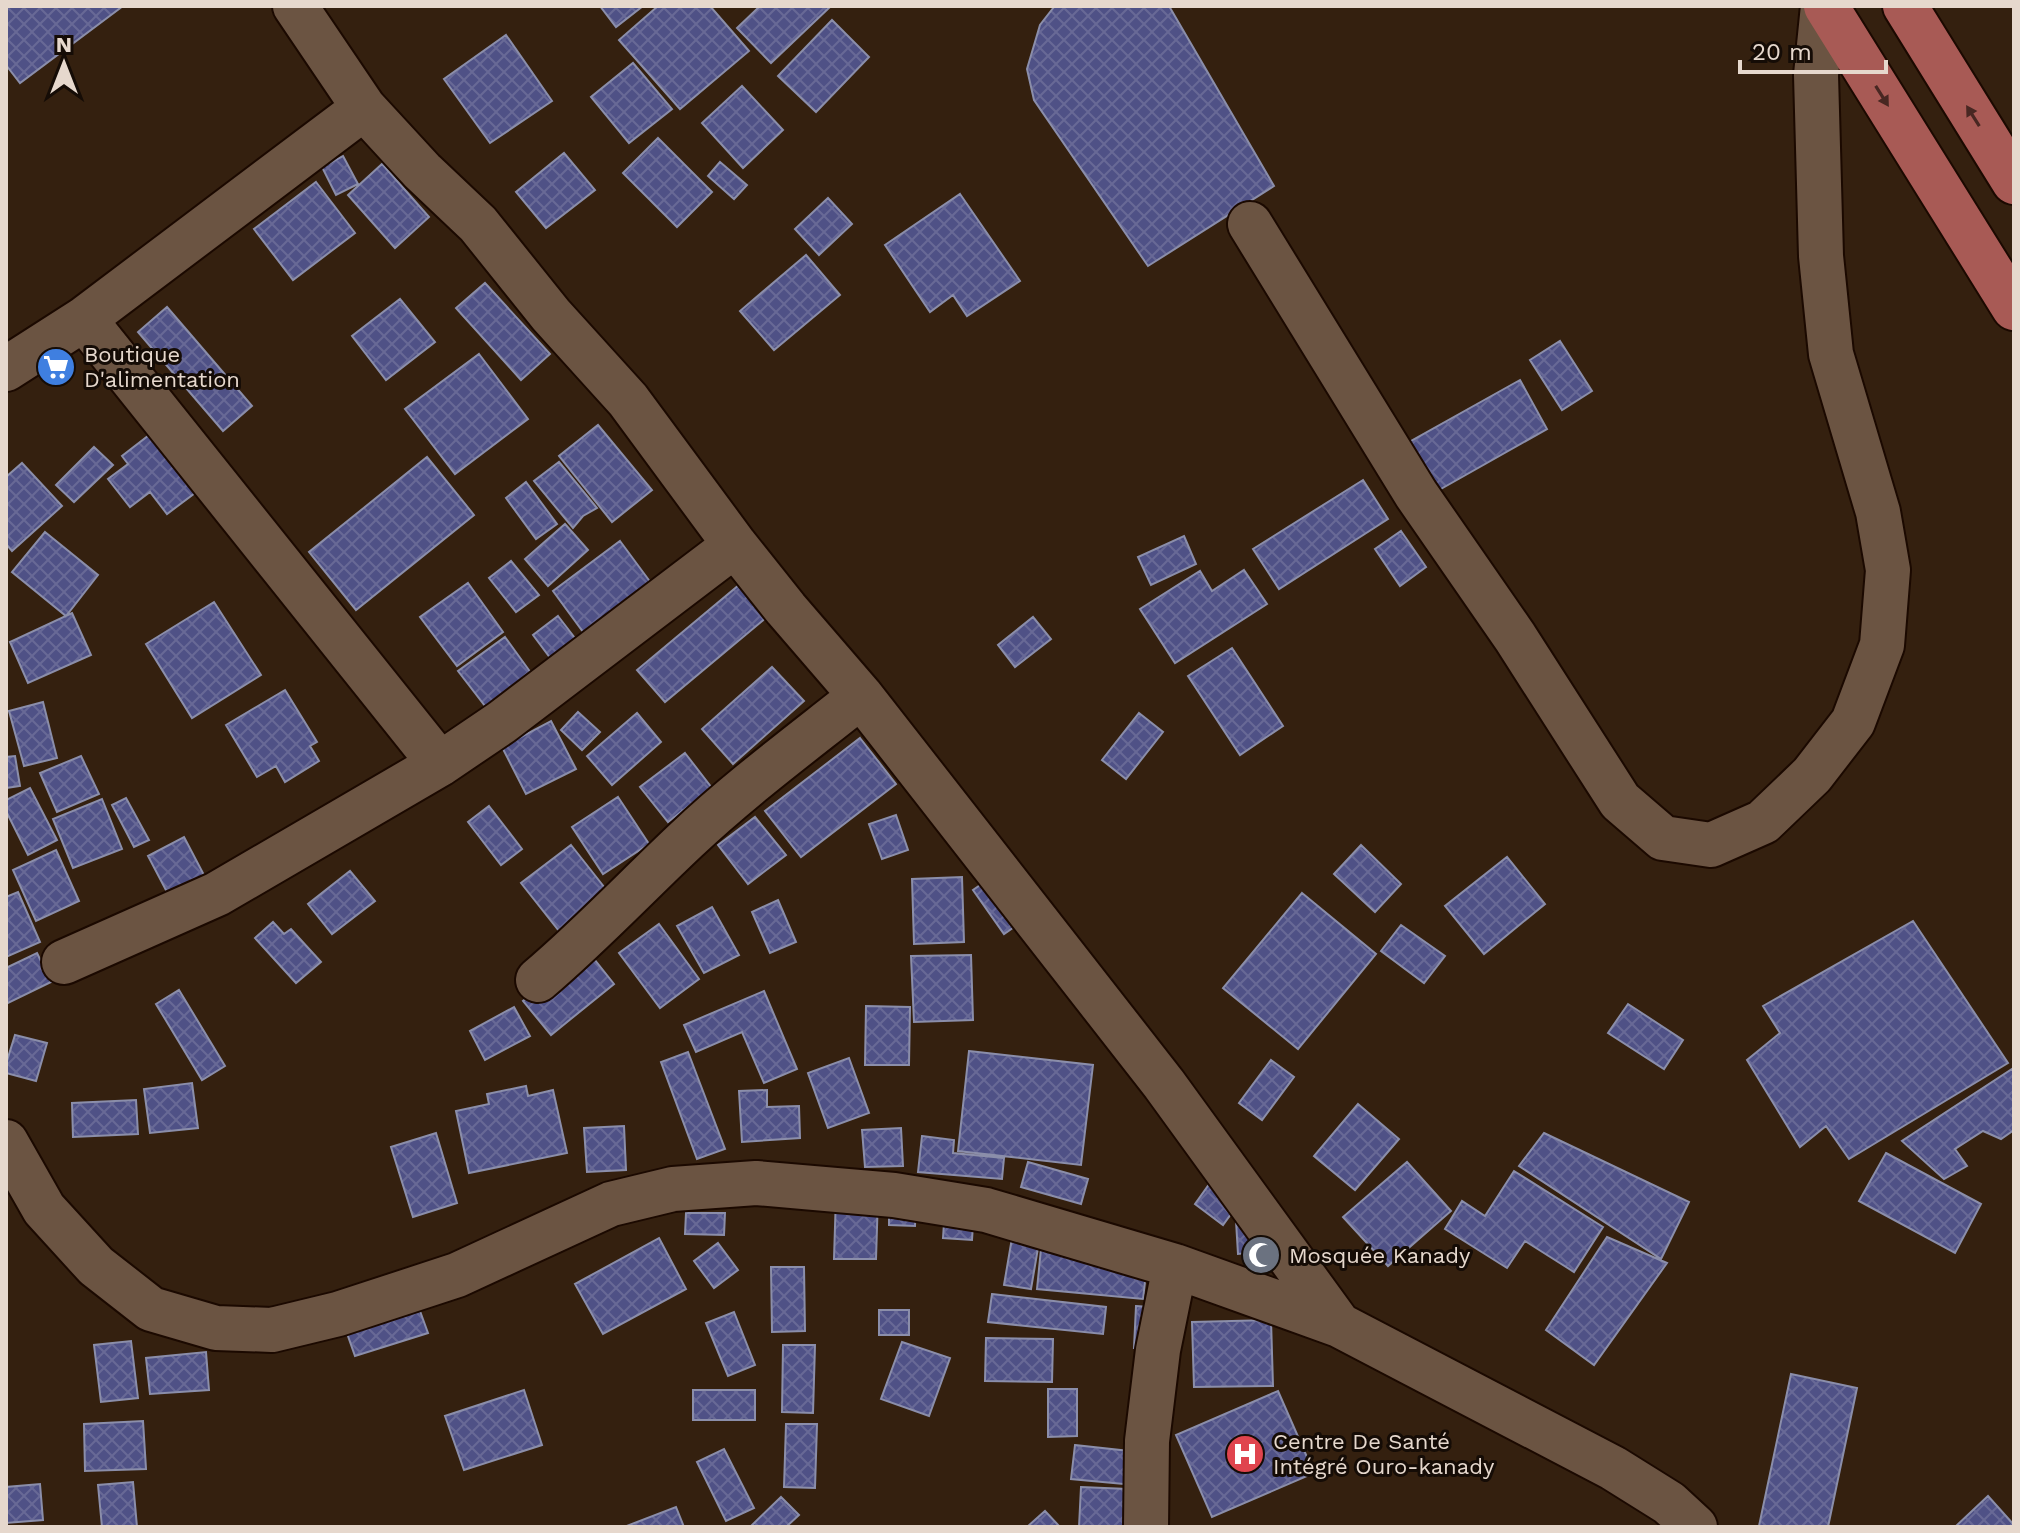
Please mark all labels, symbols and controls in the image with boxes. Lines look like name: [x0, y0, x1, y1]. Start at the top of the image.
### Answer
north arrow: [24, 24, 104, 104]
scale bar: [1740, 24, 1886, 74]
text: N: [56, 32, 72, 57]
text: 20 m: [1752, 38, 1812, 66]
one-way arrow: [1874, 85, 1888, 107]
one-way arrow: [1966, 105, 1980, 127]
place label: Boutique D'alimentation: [84, 342, 240, 392]
supermarket icon: Boutique D'alimentation: [35, 346, 77, 388]
mosque icon: Mosquée Kanady: [1240, 1234, 1282, 1276]
place label: Mosquée Kanady: [1289, 1243, 1471, 1268]
place label: Centre De Santé Intégré Ouro-kanady: [1273, 1429, 1495, 1479]
hospital icon: Centre De Santé Intégré Ouro-kanady: [1224, 1433, 1266, 1475]

